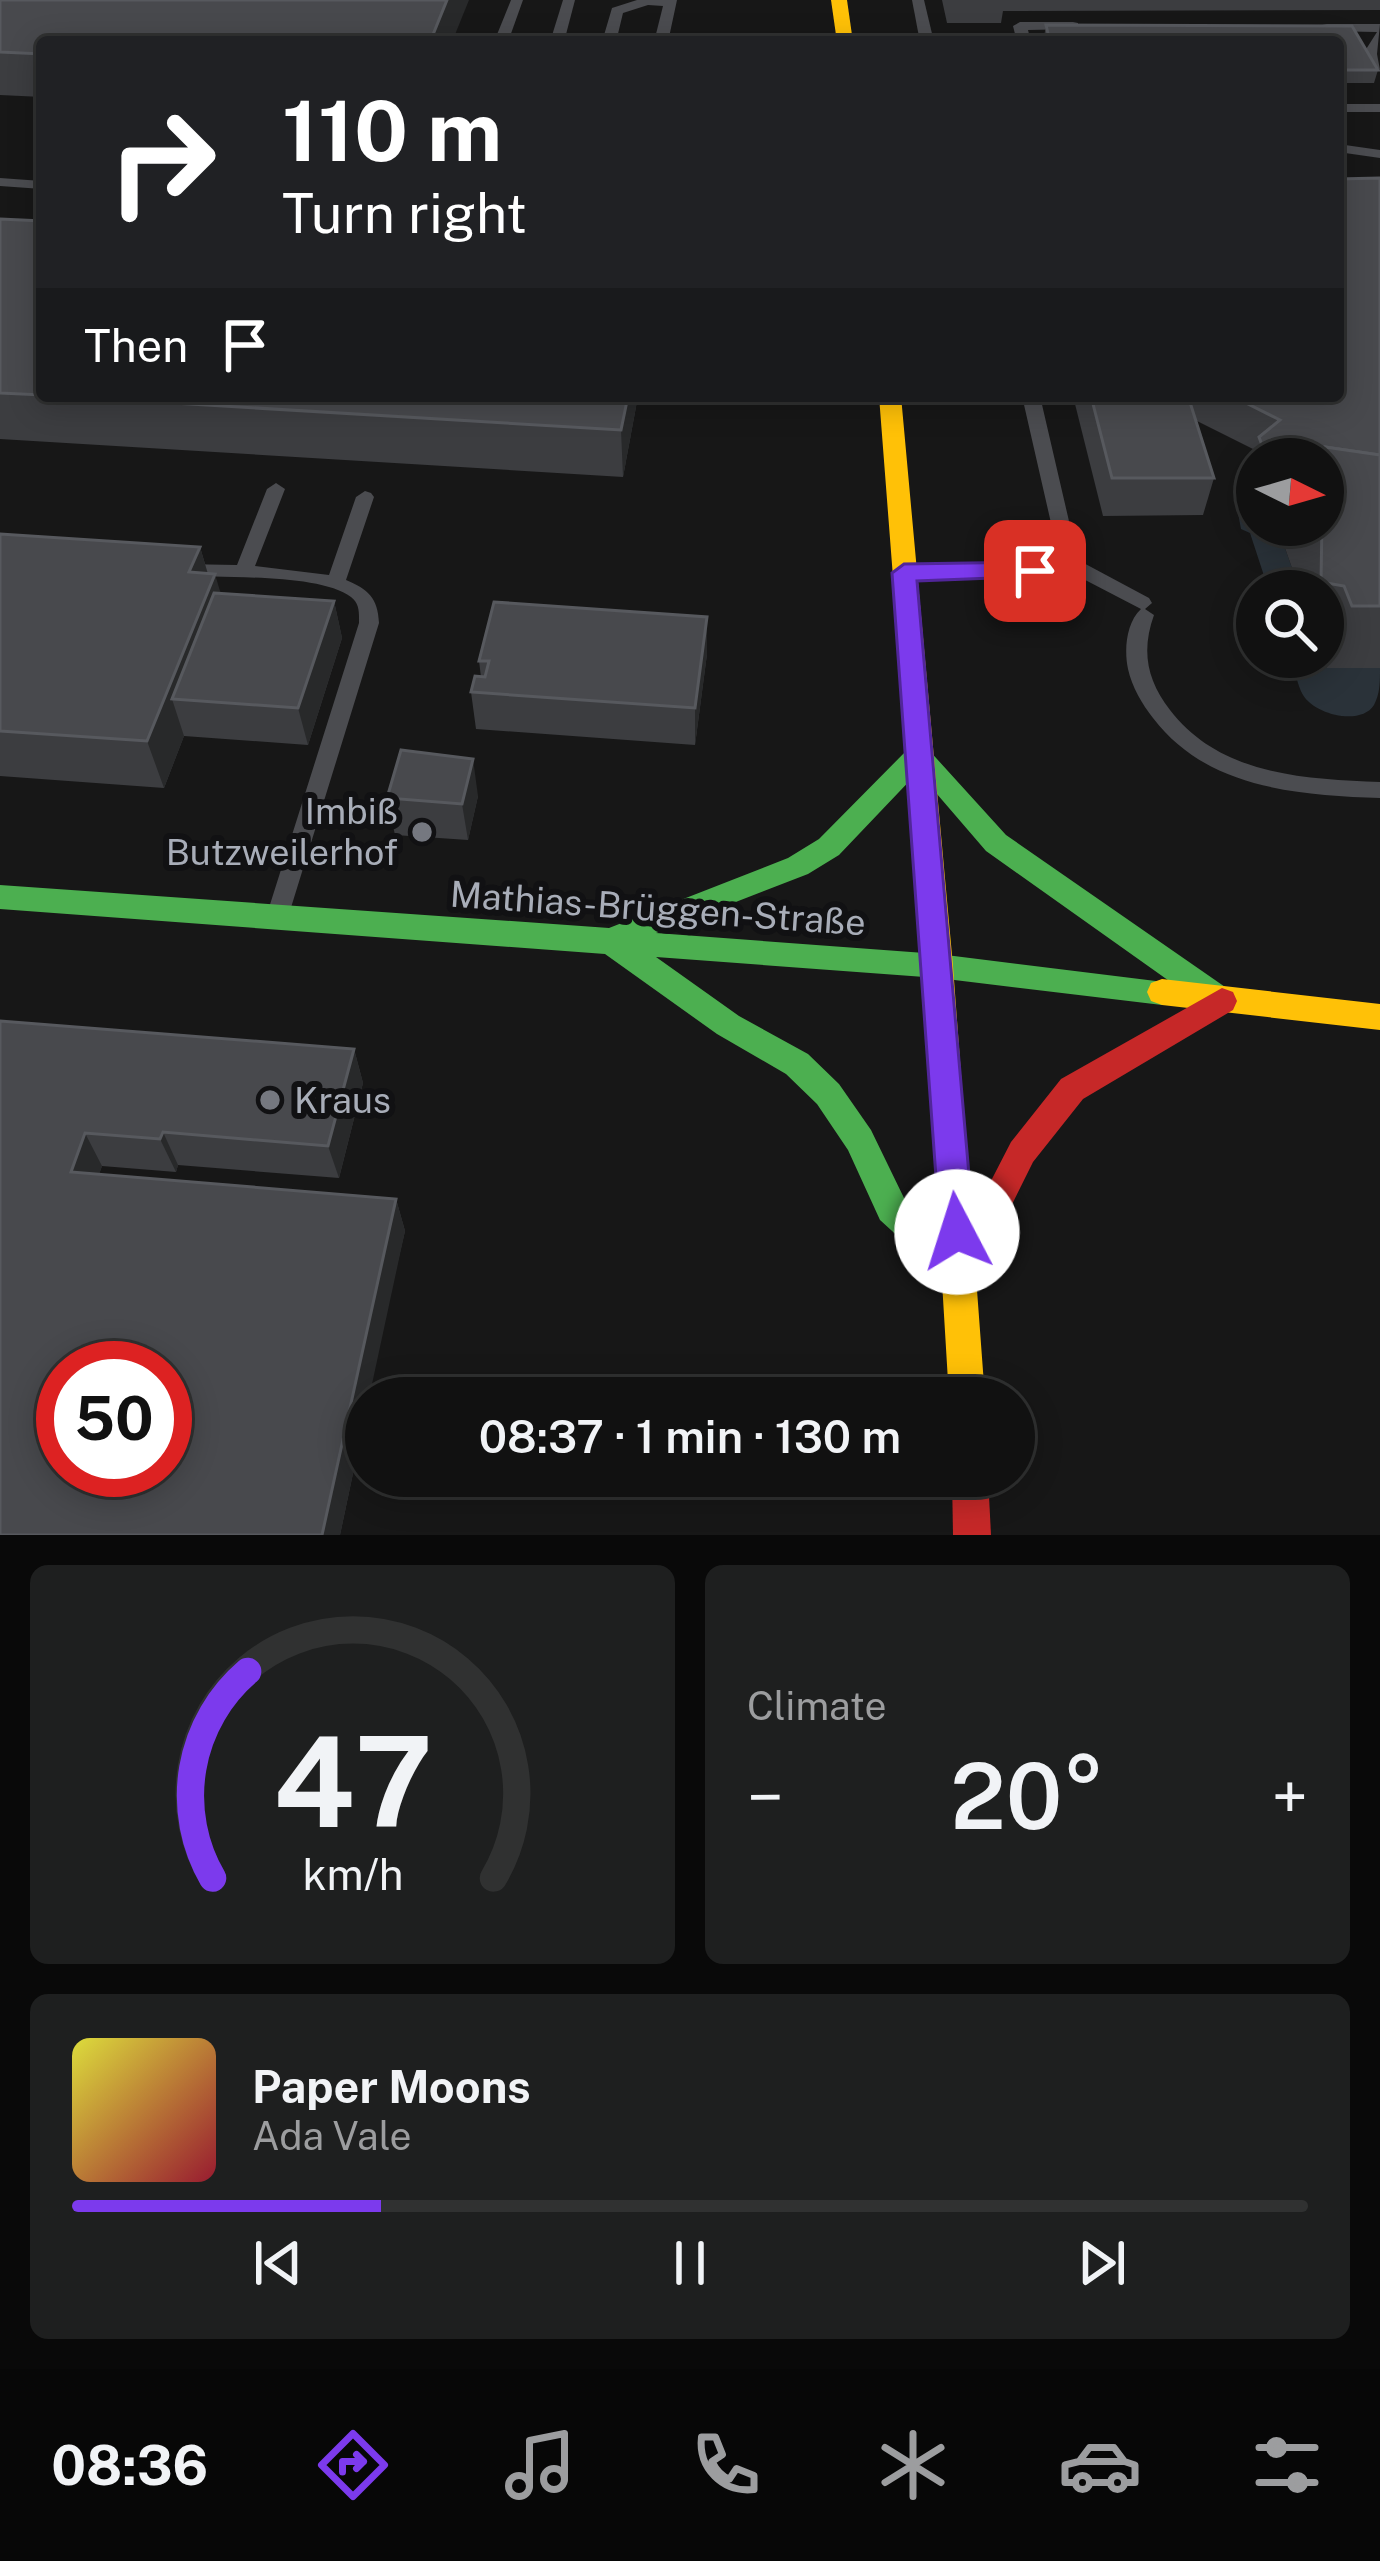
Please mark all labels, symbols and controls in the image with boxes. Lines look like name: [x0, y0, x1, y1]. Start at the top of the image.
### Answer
text: 110 m: [282, 81, 502, 180]
icon: right: [84, 84, 240, 240]
text: Turn right: [282, 182, 527, 245]
icon: arrive: [212, 312, 278, 378]
text: Then: [84, 319, 188, 372]
north arrow: [1236, 438, 1344, 546]
map controls: [1236, 438, 1344, 678]
pin: [984, 520, 1086, 622]
icon: arrive: [1002, 538, 1068, 604]
button: search: [1236, 570, 1344, 678]
place label: Imbiß Butzweilerhof: [166, 790, 398, 873]
marker: Imbiß Butzweilerhof: [409, 819, 435, 845]
street label: Mathias-Brüggen-Straße: [449, 873, 867, 943]
place label: Kraus: [294, 1079, 391, 1121]
marker: Kraus: [257, 1087, 283, 1113]
position arrow: [894, 1169, 1020, 1295]
speed limit sign: 50: [36, 1341, 192, 1497]
text: 08:37 · 1 min · 130 m: [479, 1410, 901, 1463]
text: Climate: [747, 1683, 887, 1729]
text: 47: [272, 1708, 432, 1855]
text: 20°: [950, 1743, 1105, 1849]
text: −: [747, 1758, 784, 1836]
text: +: [1271, 1758, 1308, 1836]
text: km/h: [302, 1848, 403, 1899]
text: Paper Moons: [252, 2060, 531, 2113]
text: Ada Vale: [252, 2113, 412, 2159]
icon: previous: [245, 2230, 311, 2296]
icon: pause: [657, 2230, 723, 2296]
icon: next: [1069, 2230, 1135, 2296]
icon: directions: [311, 2423, 395, 2507]
icon: music: [498, 2423, 582, 2507]
icon: phone: [684, 2423, 768, 2507]
icon: climate: [871, 2423, 955, 2507]
icon: car: [1058, 2423, 1142, 2507]
icon: filters: [1245, 2423, 1329, 2507]
text: 08:36: [51, 2434, 208, 2497]

